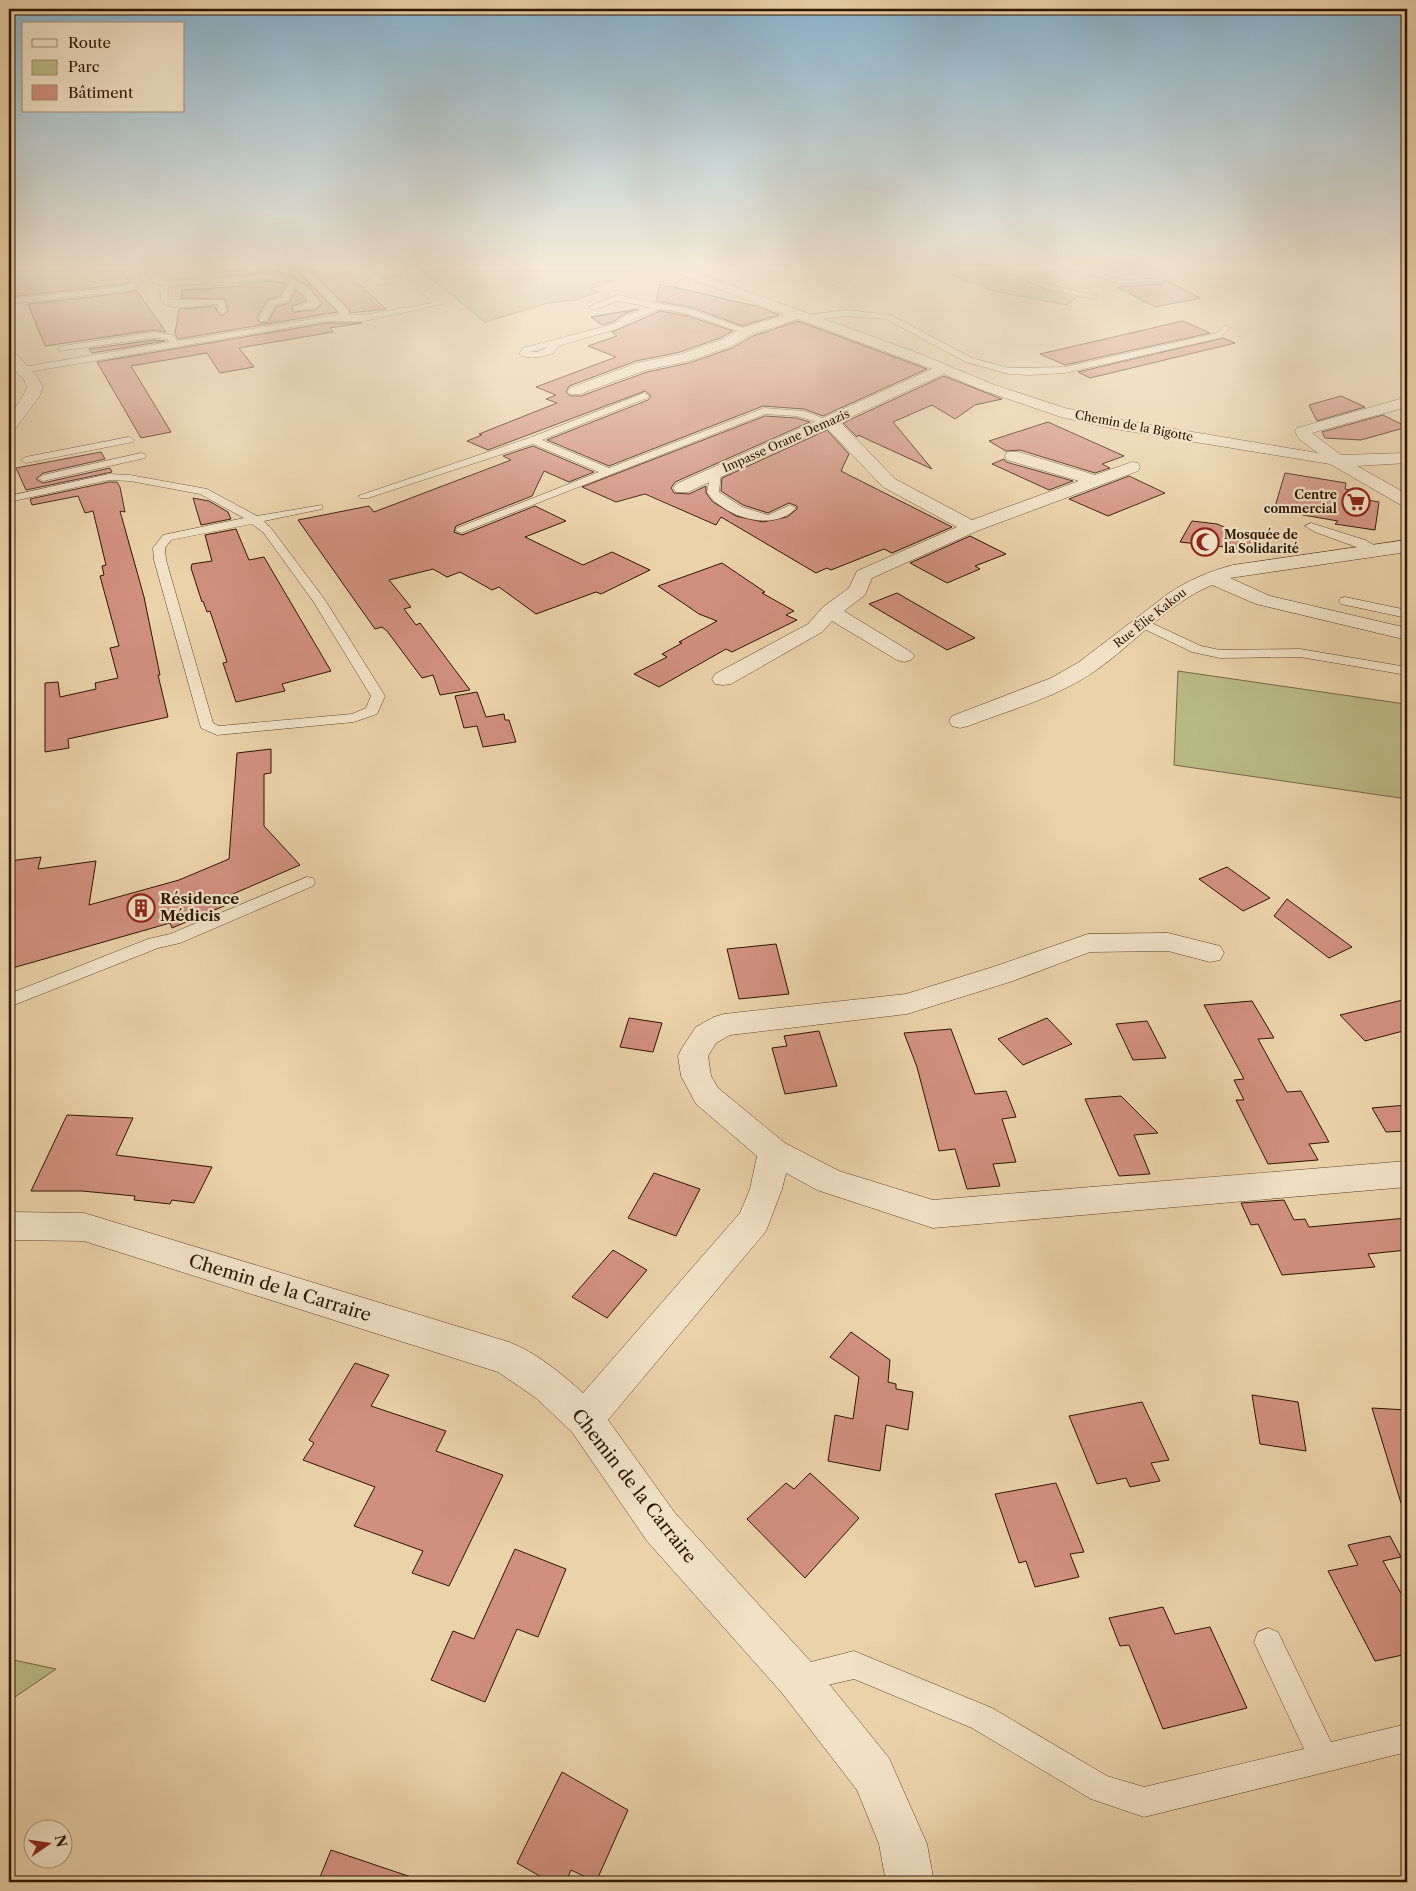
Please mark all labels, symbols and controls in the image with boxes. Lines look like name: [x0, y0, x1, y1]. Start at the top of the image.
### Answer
legend: [22, 22, 185, 112]
text: Route: [68, 33, 111, 52]
text: Parc: [68, 57, 100, 76]
text: Bâtiment: [68, 83, 134, 102]
street label: Impasse Orane Demazis: [720, 406, 852, 475]
street label: Chemin de la Bigotte: [1074, 407, 1195, 444]
place label: Centre commercial: [1264, 487, 1337, 516]
supermarket icon: Centre commercial: [1341, 487, 1371, 517]
mosque icon: Mosquée de la Solidarité: [1190, 527, 1220, 557]
place label: Mosquée de la Solidarité: [1224, 527, 1299, 556]
street label: Rue Élie Kakou: [1110, 583, 1190, 651]
place label: Résidence Médicis: [160, 889, 239, 925]
building icon: Résidence Médicis: [126, 893, 156, 923]
street label: Chemin de la Carraire: [186, 1250, 374, 1326]
street label: Chemin de la Carraire: [567, 1405, 701, 1567]
north arrow: [22, 1818, 72, 1868]
text: N: [51, 1833, 71, 1849]

